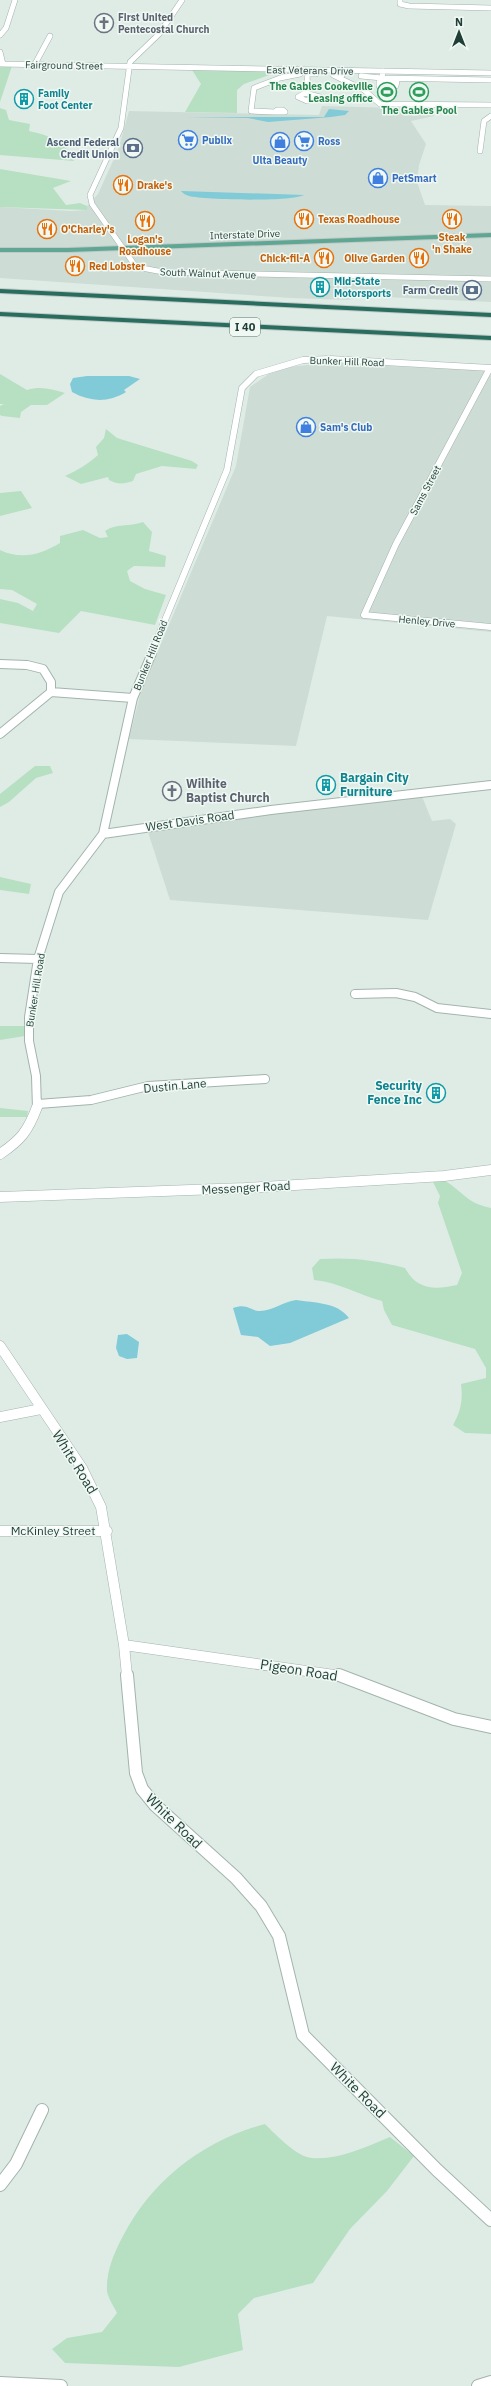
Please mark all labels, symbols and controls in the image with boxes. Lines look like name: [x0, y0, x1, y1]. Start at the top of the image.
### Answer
place label: First United Pentecostal Church: [118, 11, 210, 36]
church icon: First United Pentecostal Church: [93, 12, 115, 34]
north arrow: [439, 12, 479, 52]
text: N: [455, 15, 463, 29]
street label: Fairground Street: [25, 58, 104, 73]
street label: East Veterans Drive: [266, 63, 354, 78]
place label: The Gables Cookeville Leasing office: [270, 80, 373, 105]
sports icon: The Gables Cookeville Leasing office: [376, 81, 398, 103]
sports icon: The Gables Pool: [408, 81, 430, 103]
place label: Family Foot Center: [38, 87, 92, 112]
building icon: Family Foot Center: [13, 88, 35, 110]
place label: The Gables Pool: [381, 104, 457, 117]
supermarket icon: Publix: [177, 129, 199, 151]
supermarket icon: Ross: [293, 130, 315, 152]
shop icon: Ulta Beauty: [269, 131, 291, 153]
place label: Publix: [202, 134, 232, 147]
place label: Ross: [318, 135, 340, 148]
place label: Ascend Federal Credit Union: [47, 136, 119, 161]
bank icon: Ascend Federal Credit Union: [122, 137, 144, 159]
place label: Ulta Beauty: [253, 154, 308, 167]
shop icon: PetSmart: [367, 167, 389, 189]
place label: PetSmart: [392, 172, 437, 185]
restaurant icon: Drake's: [112, 174, 134, 196]
place label: Drake's: [137, 179, 172, 192]
restaurant icon: Texas Roadhouse: [293, 208, 315, 230]
restaurant icon: Steak 'n Shake: [441, 208, 463, 230]
restaurant icon: Logan's Roadhouse: [134, 210, 156, 232]
place label: Texas Roadhouse: [318, 213, 400, 226]
restaurant icon: O'Charley's: [36, 218, 58, 240]
place label: O'Charley's: [61, 223, 115, 236]
street label: Interstate Drive: [210, 227, 281, 242]
place label: Steak 'n Shake: [432, 231, 472, 256]
place label: Logan's Roadhouse: [119, 233, 171, 258]
restaurant icon: Chick-fil-A: [313, 247, 335, 269]
restaurant icon: Olive Garden: [408, 247, 430, 269]
place label: Chick-fil-A: [260, 252, 310, 265]
place label: Olive Garden: [344, 252, 405, 265]
restaurant icon: Red Lobster: [64, 255, 86, 277]
place label: Red Lobster: [89, 260, 145, 273]
street label: South Walnut Avenue: [160, 265, 257, 282]
place label: Mid-State Motorsports: [334, 275, 391, 300]
building icon: Mid-State Motorsports: [309, 276, 331, 298]
bank icon: Farm Credit: [461, 279, 483, 301]
place label: Farm Credit: [403, 284, 458, 297]
road number: I 40: [230, 318, 260, 336]
street label: Bunker Hill Road: [309, 354, 385, 369]
shop icon: Sam's Club: [295, 416, 317, 438]
place label: Sam's Club: [320, 421, 372, 434]
street label: Sams Street: [407, 463, 444, 517]
street label: Henley Drive: [398, 613, 456, 630]
street label: Bunker Hill Road: [130, 618, 171, 692]
place label: Bargain City Furniture: [340, 770, 409, 799]
building icon: Bargain City Furniture: [315, 774, 337, 796]
place label: Wilhite Baptist Church: [186, 776, 270, 805]
church icon: Wilhite Baptist Church: [161, 780, 183, 802]
street label: West Davis Road: [145, 807, 235, 834]
street label: Bunker Hill Road: [23, 952, 48, 1028]
street label: Dustin Lane: [143, 1075, 208, 1096]
place label: Security Fence Inc: [367, 1078, 423, 1107]
building icon: Security Fence Inc: [425, 1082, 447, 1104]
street label: Messenger Road: [201, 1178, 291, 1197]
street label: White Road: [48, 1427, 102, 1497]
street label: McKinley Street: [11, 1523, 95, 1538]
street label: Pigeon Road: [259, 1655, 339, 1685]
street label: White Road: [142, 1790, 206, 1852]
street label: White Road: [326, 2058, 390, 2122]

